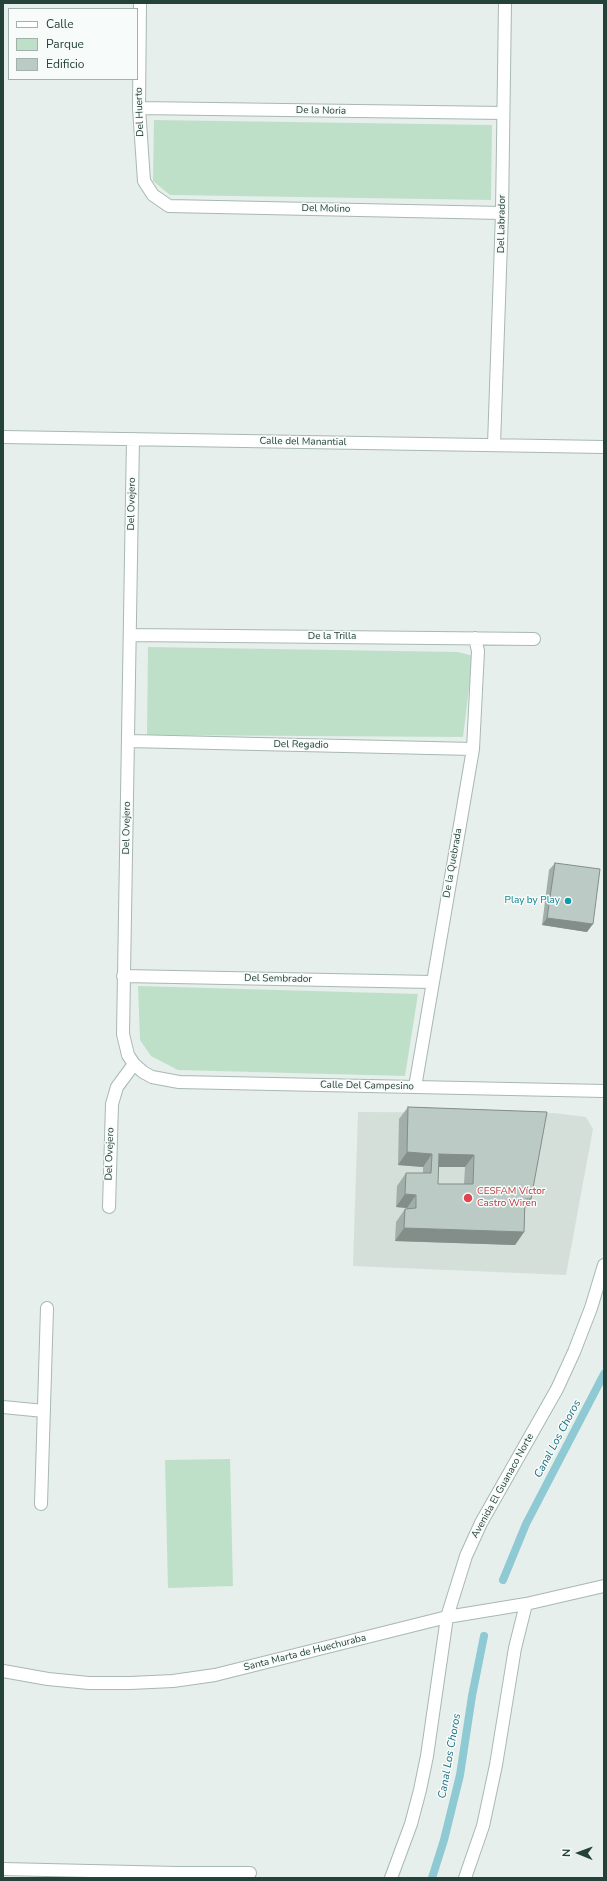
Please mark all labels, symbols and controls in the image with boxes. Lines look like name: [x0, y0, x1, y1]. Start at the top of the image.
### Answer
legend: [8, 8, 138, 80]
text: Calle: [46, 16, 74, 32]
text: Parque: [46, 36, 84, 52]
text: Edificio: [46, 56, 84, 72]
street label: Del Huerto: [133, 87, 147, 137]
street label: De la Noria: [296, 105, 346, 117]
street label: Del Labrador: [495, 195, 509, 253]
street label: Del Molino: [301, 203, 351, 215]
street label: Calle del Manantial: [259, 435, 347, 449]
street label: Del Ovejero: [126, 477, 138, 531]
street label: De la Trilla: [308, 631, 356, 643]
street label: Del Regadio: [273, 739, 329, 751]
street label: Del Ovejero: [121, 801, 133, 855]
street label: De la Quebrada: [441, 827, 465, 899]
place label: Play by Play: [505, 895, 560, 907]
marker: Play by Play: [563, 896, 573, 906]
street label: Del Sembrador: [244, 972, 312, 986]
street label: Calle Del Campesino: [320, 1079, 414, 1093]
street label: Del Ovejero: [103, 1127, 117, 1181]
place label: CESFAM Víctor Castro Wiren: [477, 1186, 545, 1210]
marker: CESFAM Víctor Castro Wiren: [462, 1192, 474, 1204]
water label: Canal Los Choros: [532, 1398, 584, 1480]
street label: Avenida El Guanaco Norte: [469, 1432, 537, 1540]
street label: Santa Marta de Huechuraba: [243, 1632, 367, 1674]
water label: Canal Los Choros: [436, 1712, 464, 1800]
north arrow: [559, 1833, 599, 1873]
text: N: [559, 1849, 574, 1857]

